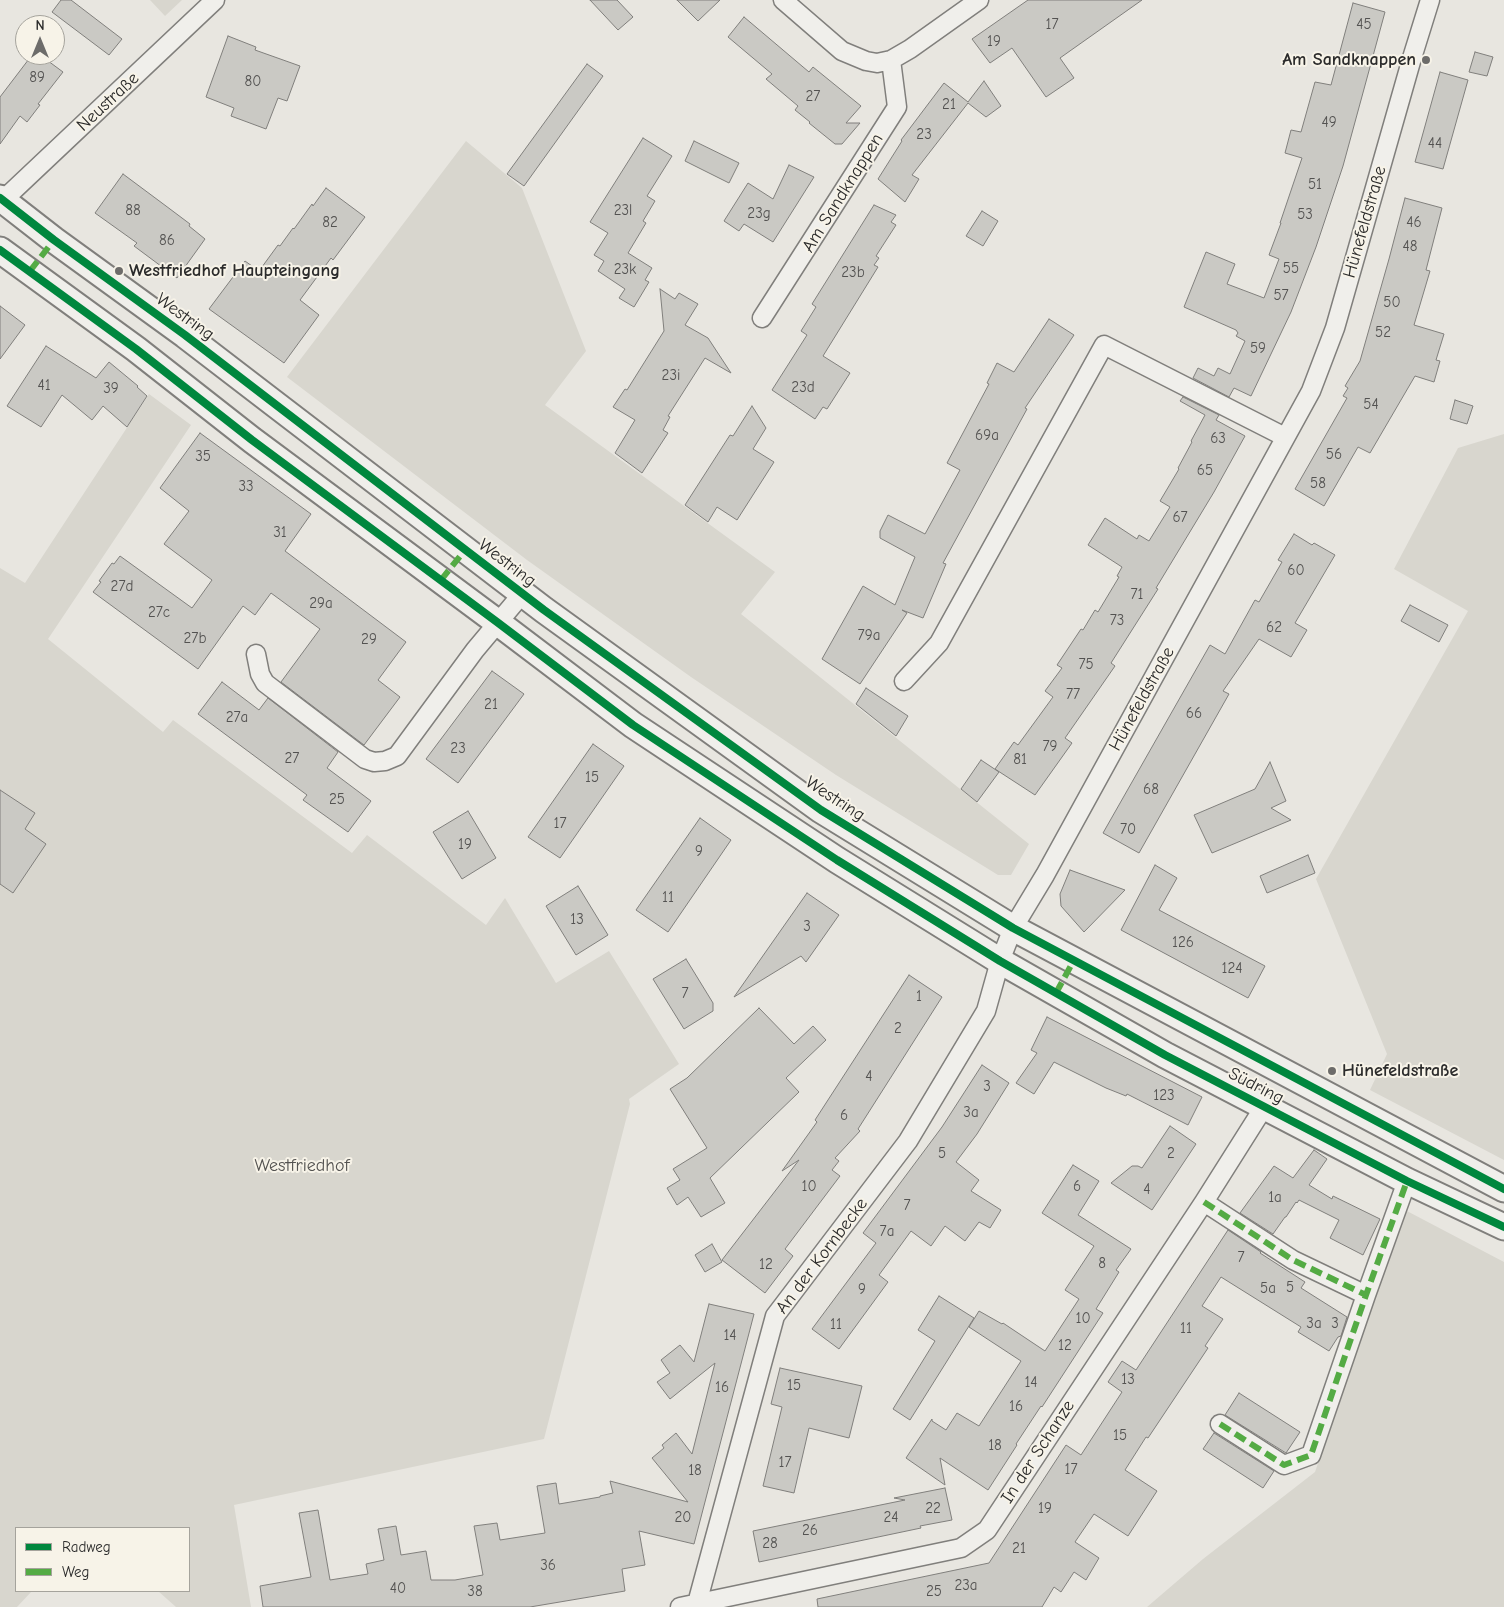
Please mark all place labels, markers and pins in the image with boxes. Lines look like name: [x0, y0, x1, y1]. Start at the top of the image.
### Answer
place label: Am Sandknappen: [1282, 49, 1416, 71]
marker: Am Sandknappen: [1420, 54, 1432, 66]
place label: Westfriedhof Haupteingang: [129, 260, 340, 282]
marker: Westfriedhof Haupteingang: [113, 265, 125, 277]
place label: Hünefeldstraße: [1342, 1060, 1458, 1082]
marker: Hünefeldstraße: [1326, 1065, 1338, 1077]

